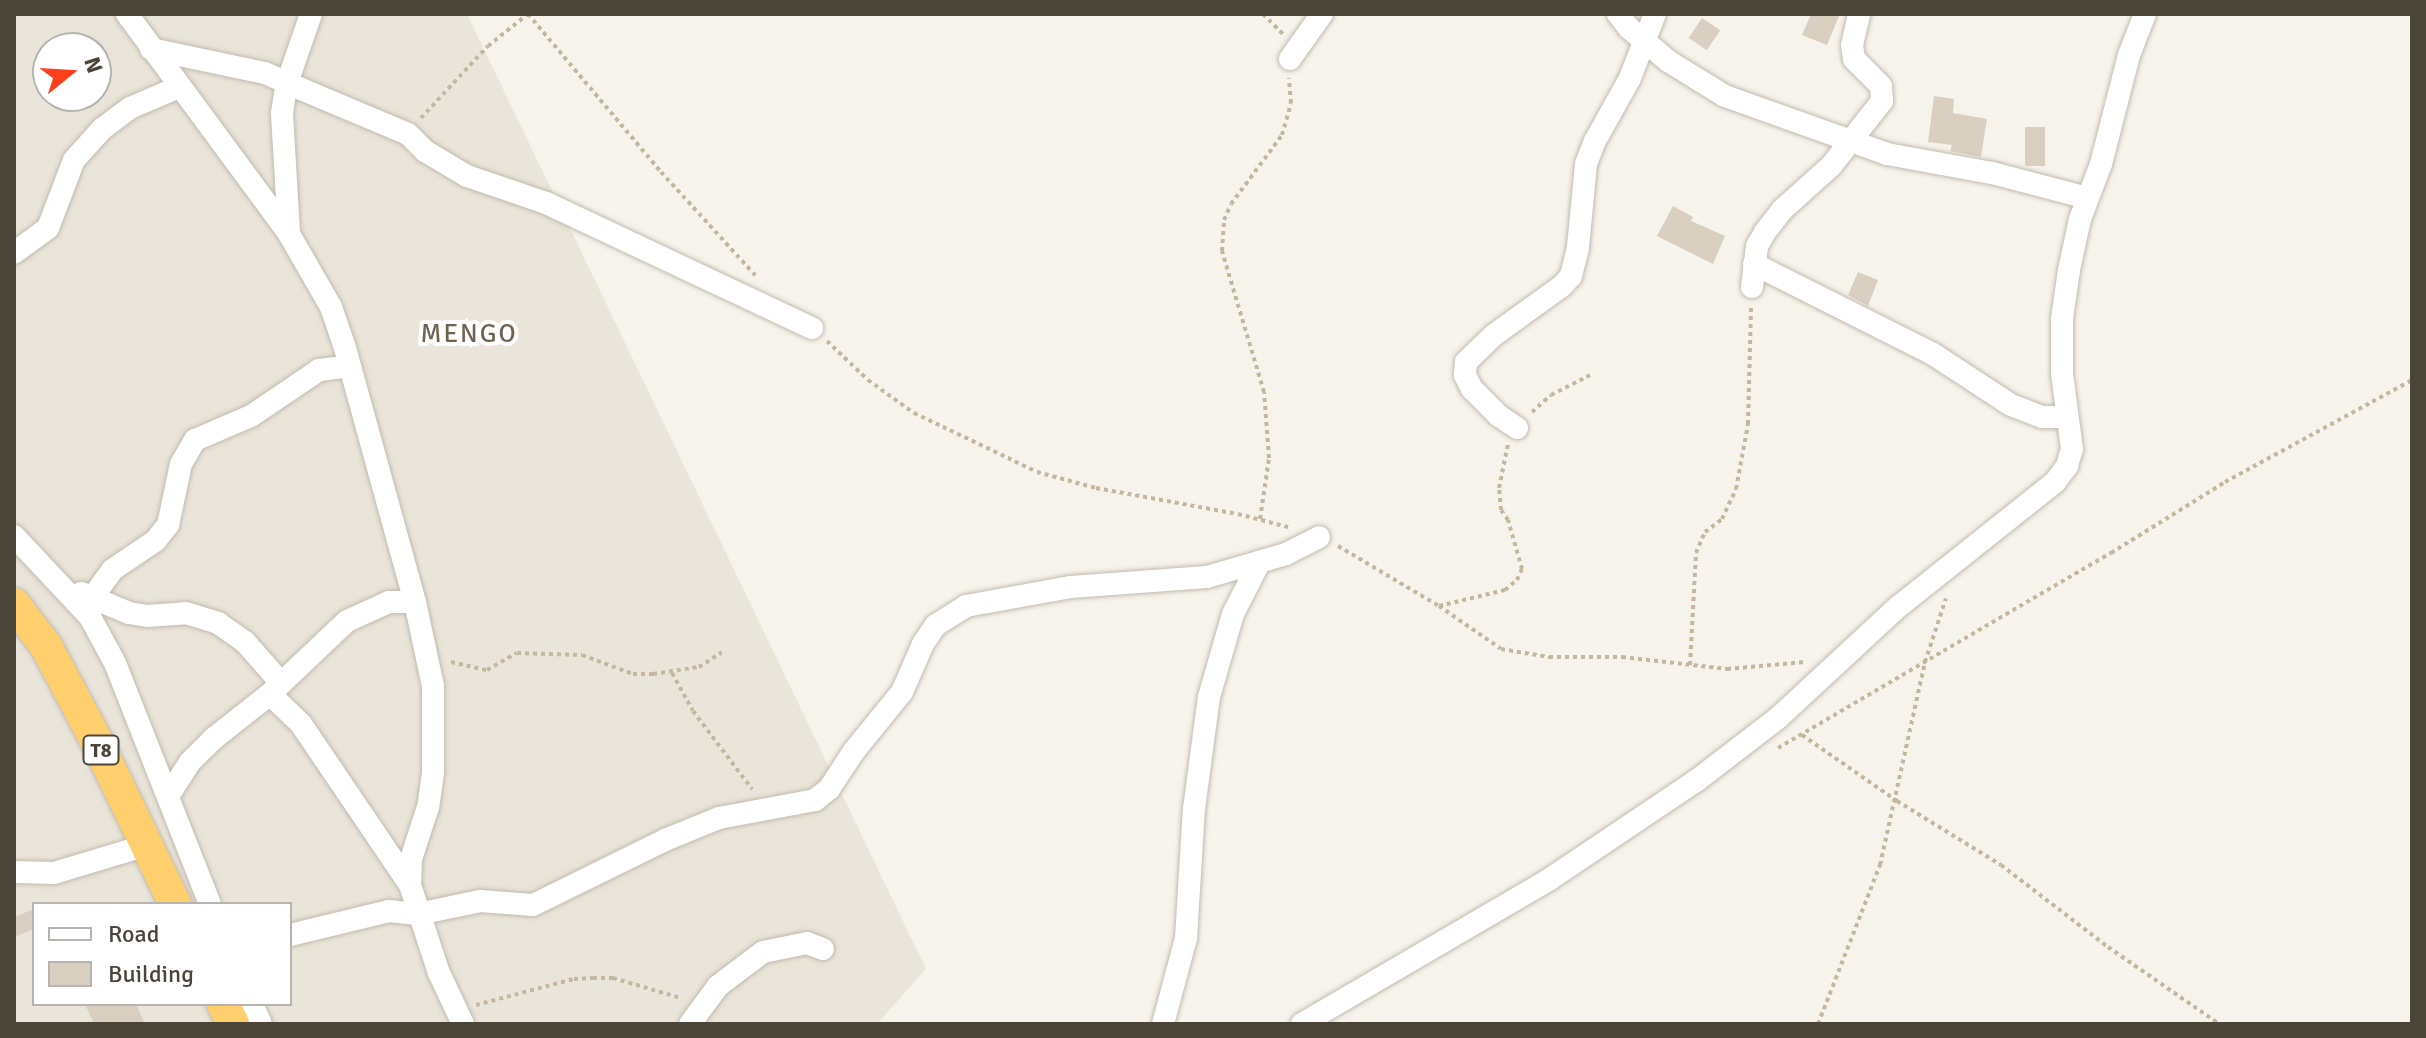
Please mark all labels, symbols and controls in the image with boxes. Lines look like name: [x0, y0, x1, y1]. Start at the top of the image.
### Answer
north arrow: [32, 32, 112, 112]
text: N: [78, 54, 109, 77]
district label: MENGO: [420, 319, 518, 351]
road number: T8: [81, 734, 121, 766]
legend: [32, 902, 292, 1006]
text: Road: [108, 919, 159, 949]
text: Building: [108, 959, 194, 989]

